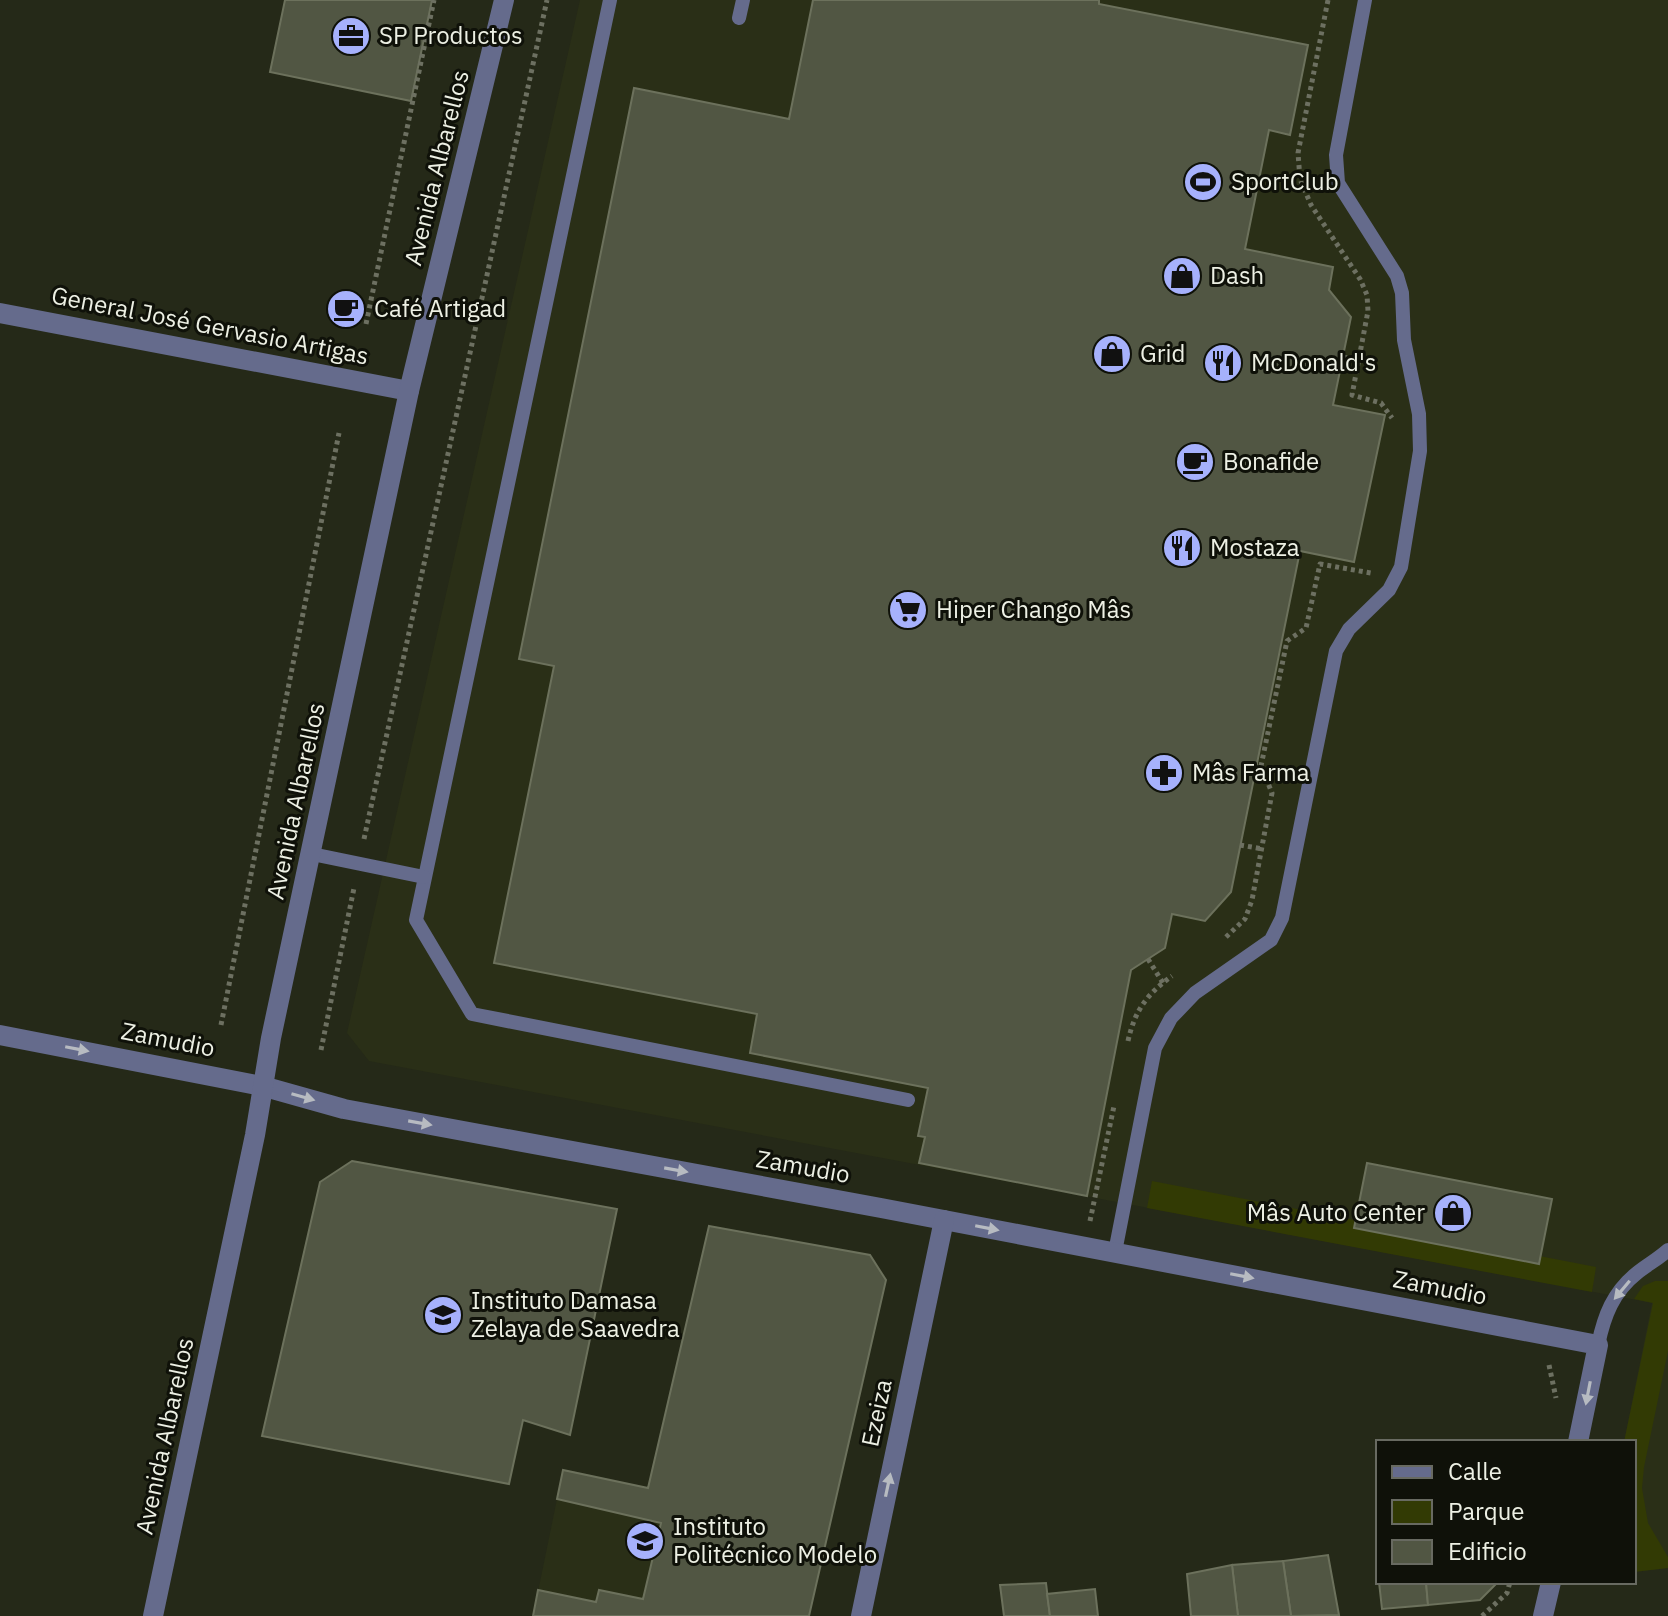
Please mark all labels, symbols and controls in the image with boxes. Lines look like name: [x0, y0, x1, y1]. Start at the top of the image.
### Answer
office icon: SP Productos: [330, 15, 372, 57]
place label: SP Productos: [379, 19, 523, 51]
street label: Avenida Albarellos: [396, 67, 476, 269]
sports icon: SportClub: [1182, 161, 1224, 203]
place label: SportClub: [1231, 165, 1339, 197]
shop icon: Dash: [1161, 255, 1203, 297]
place label: Dash: [1210, 259, 1264, 291]
street label: General José Gervasio Artigas: [49, 279, 372, 371]
cafe icon: Café Artigad: [325, 288, 367, 330]
place label: Café Artigad: [374, 292, 506, 324]
shop icon: Grid: [1091, 333, 1133, 375]
place label: Grid: [1140, 337, 1185, 369]
restaurant icon: McDonald's: [1202, 342, 1244, 384]
place label: McDonald's: [1251, 346, 1377, 378]
cafe icon: Bonafide: [1174, 441, 1216, 483]
place label: Bonafide: [1223, 445, 1319, 477]
restaurant icon: Mostaza: [1161, 527, 1203, 569]
place label: Mostaza: [1210, 531, 1300, 563]
supermarket icon: Hiper Chango Mâs: [887, 589, 929, 631]
place label: Hiper Chango Mâs: [936, 593, 1131, 625]
street label: Avenida Albarellos: [259, 699, 331, 902]
pharmacy icon: Mâs Farma: [1143, 752, 1185, 794]
place label: Mâs Farma: [1192, 756, 1310, 788]
street label: Zamudio: [119, 1014, 218, 1064]
one-way arrow: [64, 1044, 89, 1056]
one-way arrow: [291, 1092, 316, 1104]
one-way arrow: [408, 1117, 433, 1129]
street label: Zamudio: [754, 1142, 853, 1190]
one-way arrow: [664, 1164, 689, 1176]
shop icon: Mâs Auto Center: [1432, 1192, 1474, 1234]
place label: Mâs Auto Center: [1247, 1196, 1425, 1228]
one-way arrow: [974, 1222, 999, 1235]
street label: Zamudio: [1391, 1262, 1490, 1312]
one-way arrow: [1230, 1271, 1255, 1283]
one-way arrow: [1614, 1280, 1631, 1300]
place label: Instituto Damasa Zelaya de Saavedra: [471, 1284, 680, 1344]
school or university icon: Instituto Damasa Zelaya de Saavedra: [422, 1294, 464, 1336]
street label: Avenida Albarellos: [128, 1334, 200, 1537]
street label: Ezeiza: [853, 1376, 899, 1449]
one-way arrow: [1581, 1381, 1594, 1406]
legend: [1376, 1440, 1636, 1584]
text: Calle: [1448, 1455, 1502, 1487]
one-way arrow: [883, 1472, 895, 1497]
text: Parque: [1448, 1495, 1525, 1527]
place label: Instituto Politécnico Modelo: [673, 1510, 877, 1570]
school or university icon: Instituto Politécnico Modelo: [624, 1520, 666, 1562]
text: Edificio: [1448, 1535, 1527, 1567]

